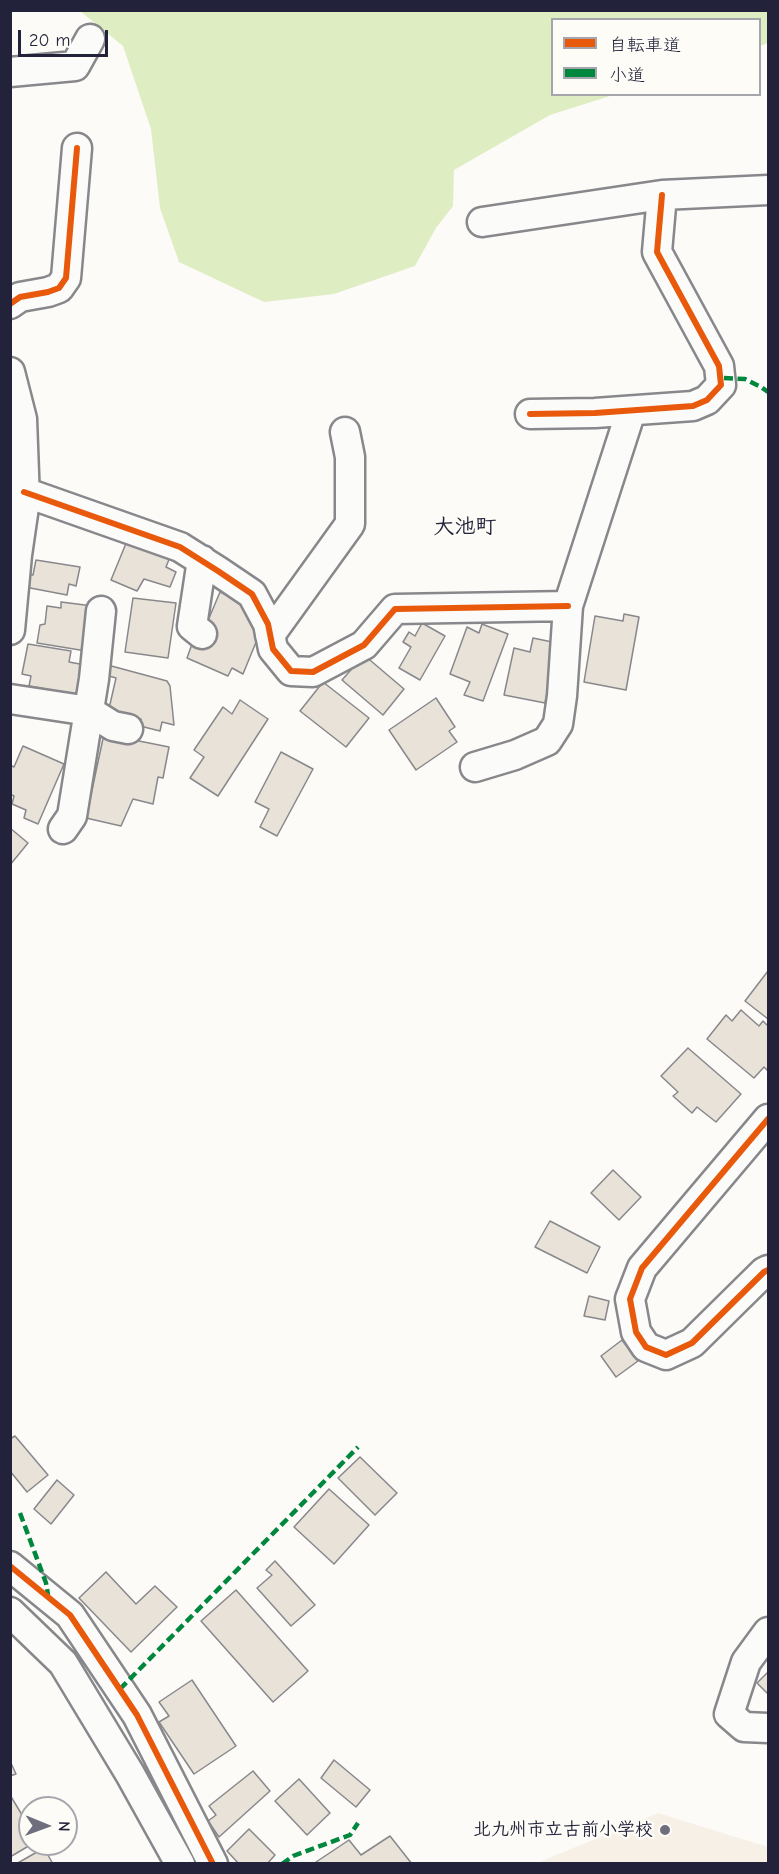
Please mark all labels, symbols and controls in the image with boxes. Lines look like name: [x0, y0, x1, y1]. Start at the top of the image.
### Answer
scale bar: [21, 18, 111, 56]
legend: [551, 18, 761, 96]
text: 20 m: [29, 30, 70, 51]
text: 自転車道: [609, 35, 681, 56]
text: 小道: [609, 65, 645, 86]
district label: 大池町: [434, 514, 496, 540]
north arrow: [18, 1796, 78, 1856]
place label: 北九州市立古前小学校: [473, 1819, 653, 1841]
text: N: [55, 1821, 73, 1832]
marker: 北九州市立古前小学校: [658, 1823, 672, 1837]

